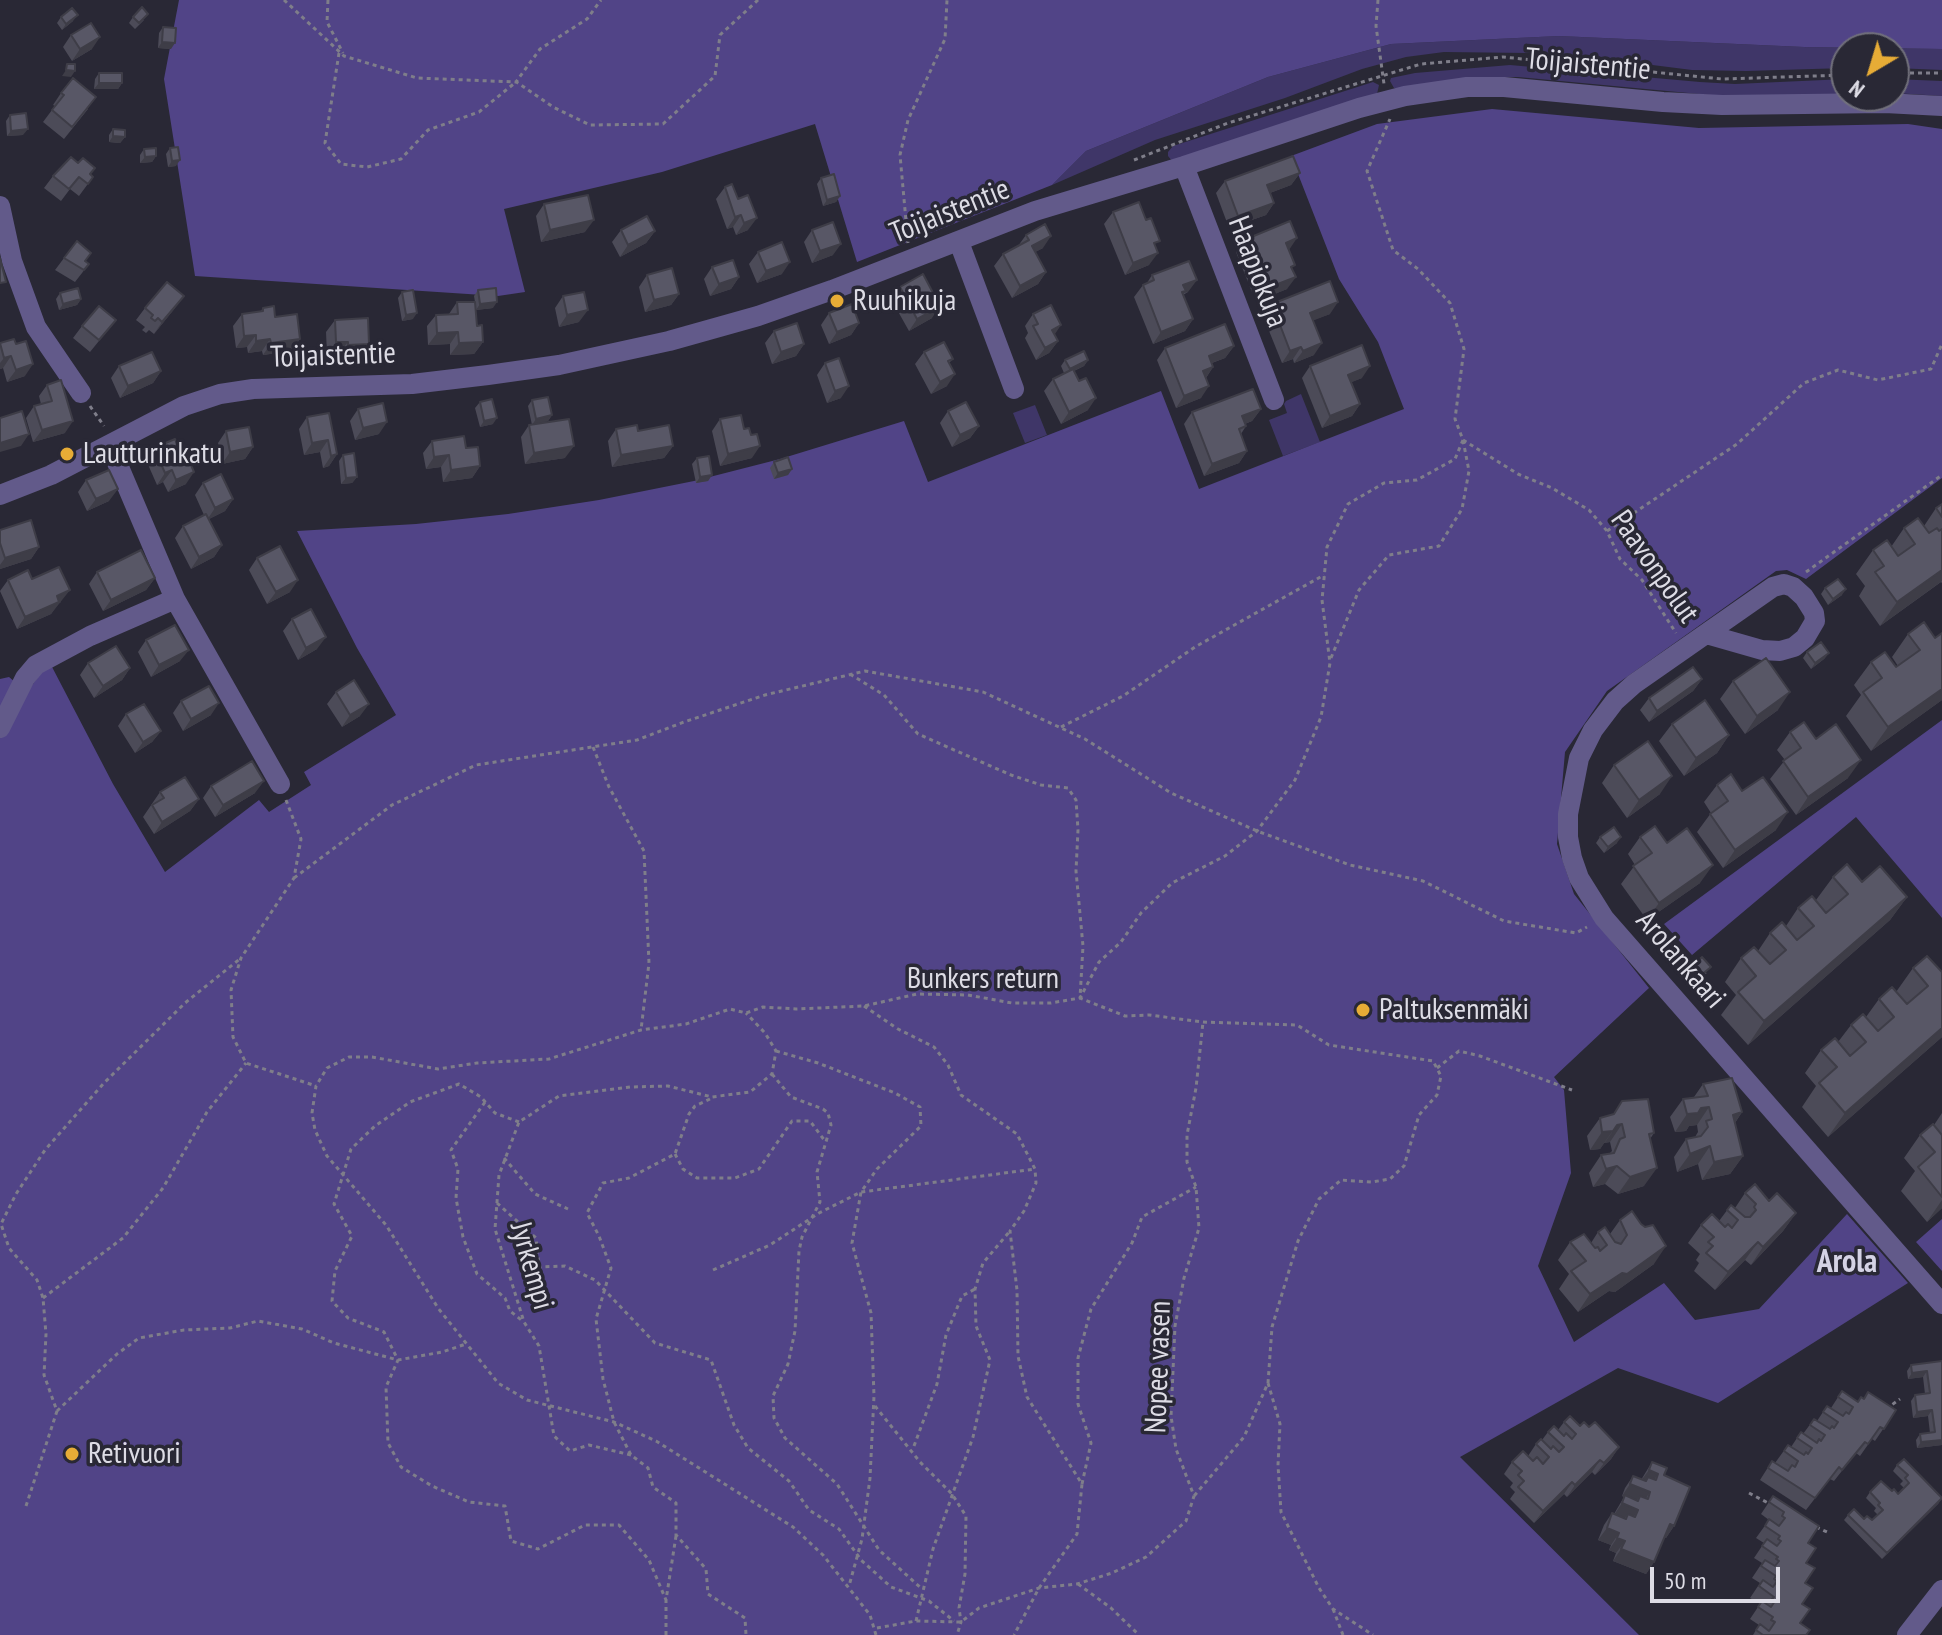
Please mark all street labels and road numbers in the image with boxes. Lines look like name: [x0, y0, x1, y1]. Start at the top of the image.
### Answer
street label: Toijaistentie: [1524, 42, 1652, 88]
street label: Toijaistentie: [885, 172, 1015, 252]
street label: Haapiokuja: [1219, 212, 1295, 332]
street label: Toijaistentie: [270, 336, 396, 376]
street label: Paavonpolut: [1602, 504, 1706, 630]
street label: Arolankaari: [1628, 904, 1732, 1016]
street label: Bunkers return: [907, 961, 1059, 997]
street label: Jyrkempi: [501, 1218, 561, 1314]
street label: Nopee vasen: [1139, 1300, 1179, 1434]

